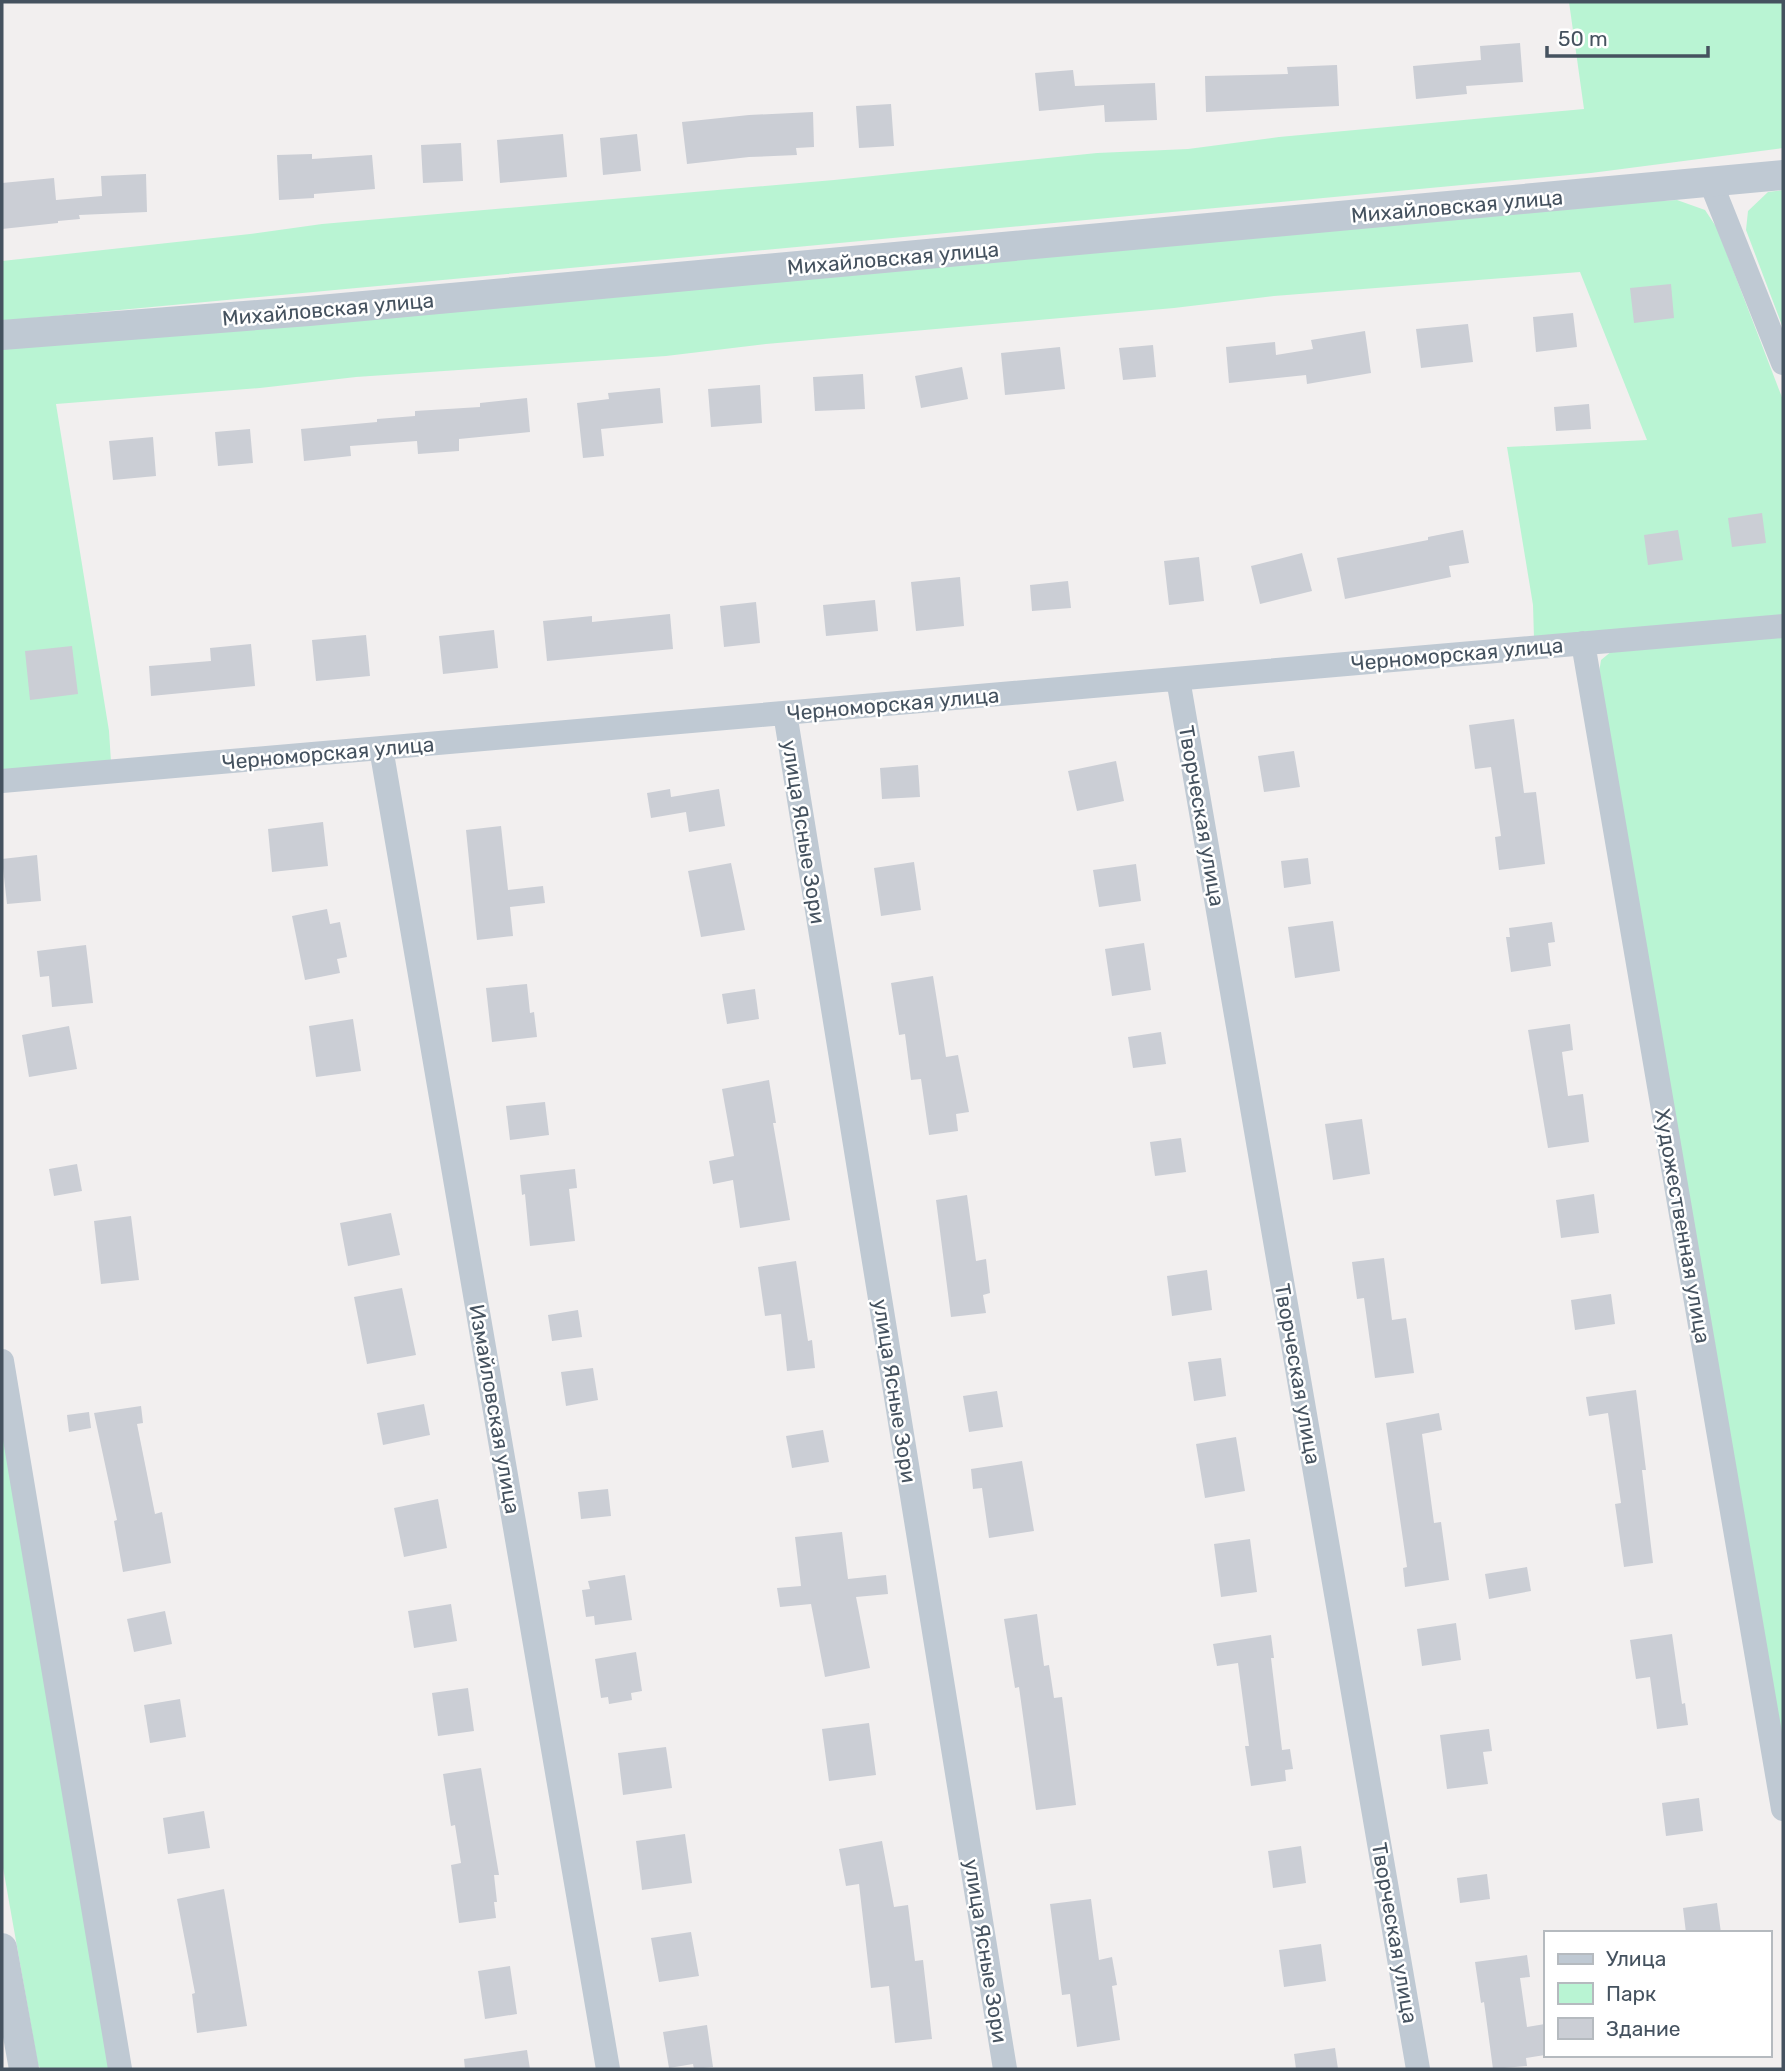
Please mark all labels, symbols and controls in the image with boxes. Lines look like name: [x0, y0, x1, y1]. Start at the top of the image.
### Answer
scale bar: [1547, 14, 1708, 58]
text: 50 m: [1558, 26, 1608, 51]
street label: Михайловская улица: [1350, 184, 1564, 228]
street label: Михайловская улица: [786, 236, 1000, 280]
street label: Михайловская улица: [221, 287, 435, 331]
street label: Черноморская улица: [1350, 632, 1564, 676]
street label: Черноморская улица: [786, 682, 1000, 726]
street label: Творческая улица: [1174, 724, 1230, 908]
street label: Черноморская улица: [221, 731, 435, 775]
street label: улица Ясные Зори: [777, 738, 831, 926]
street label: Художественная улица: [1650, 1107, 1716, 1345]
street label: Творческая улица: [1270, 1282, 1326, 1466]
street label: улица Ясные Зори: [868, 1297, 922, 1485]
street label: Измайловская улица: [464, 1302, 526, 1516]
street label: Творческая улица: [1367, 1841, 1423, 2025]
street label: улица Ясные Зори: [959, 1857, 1013, 2045]
legend: [1544, 1931, 1771, 2057]
text: Улица: [1606, 1946, 1666, 1971]
text: Парк: [1606, 1981, 1656, 2006]
text: Здание: [1606, 2016, 1681, 2041]

